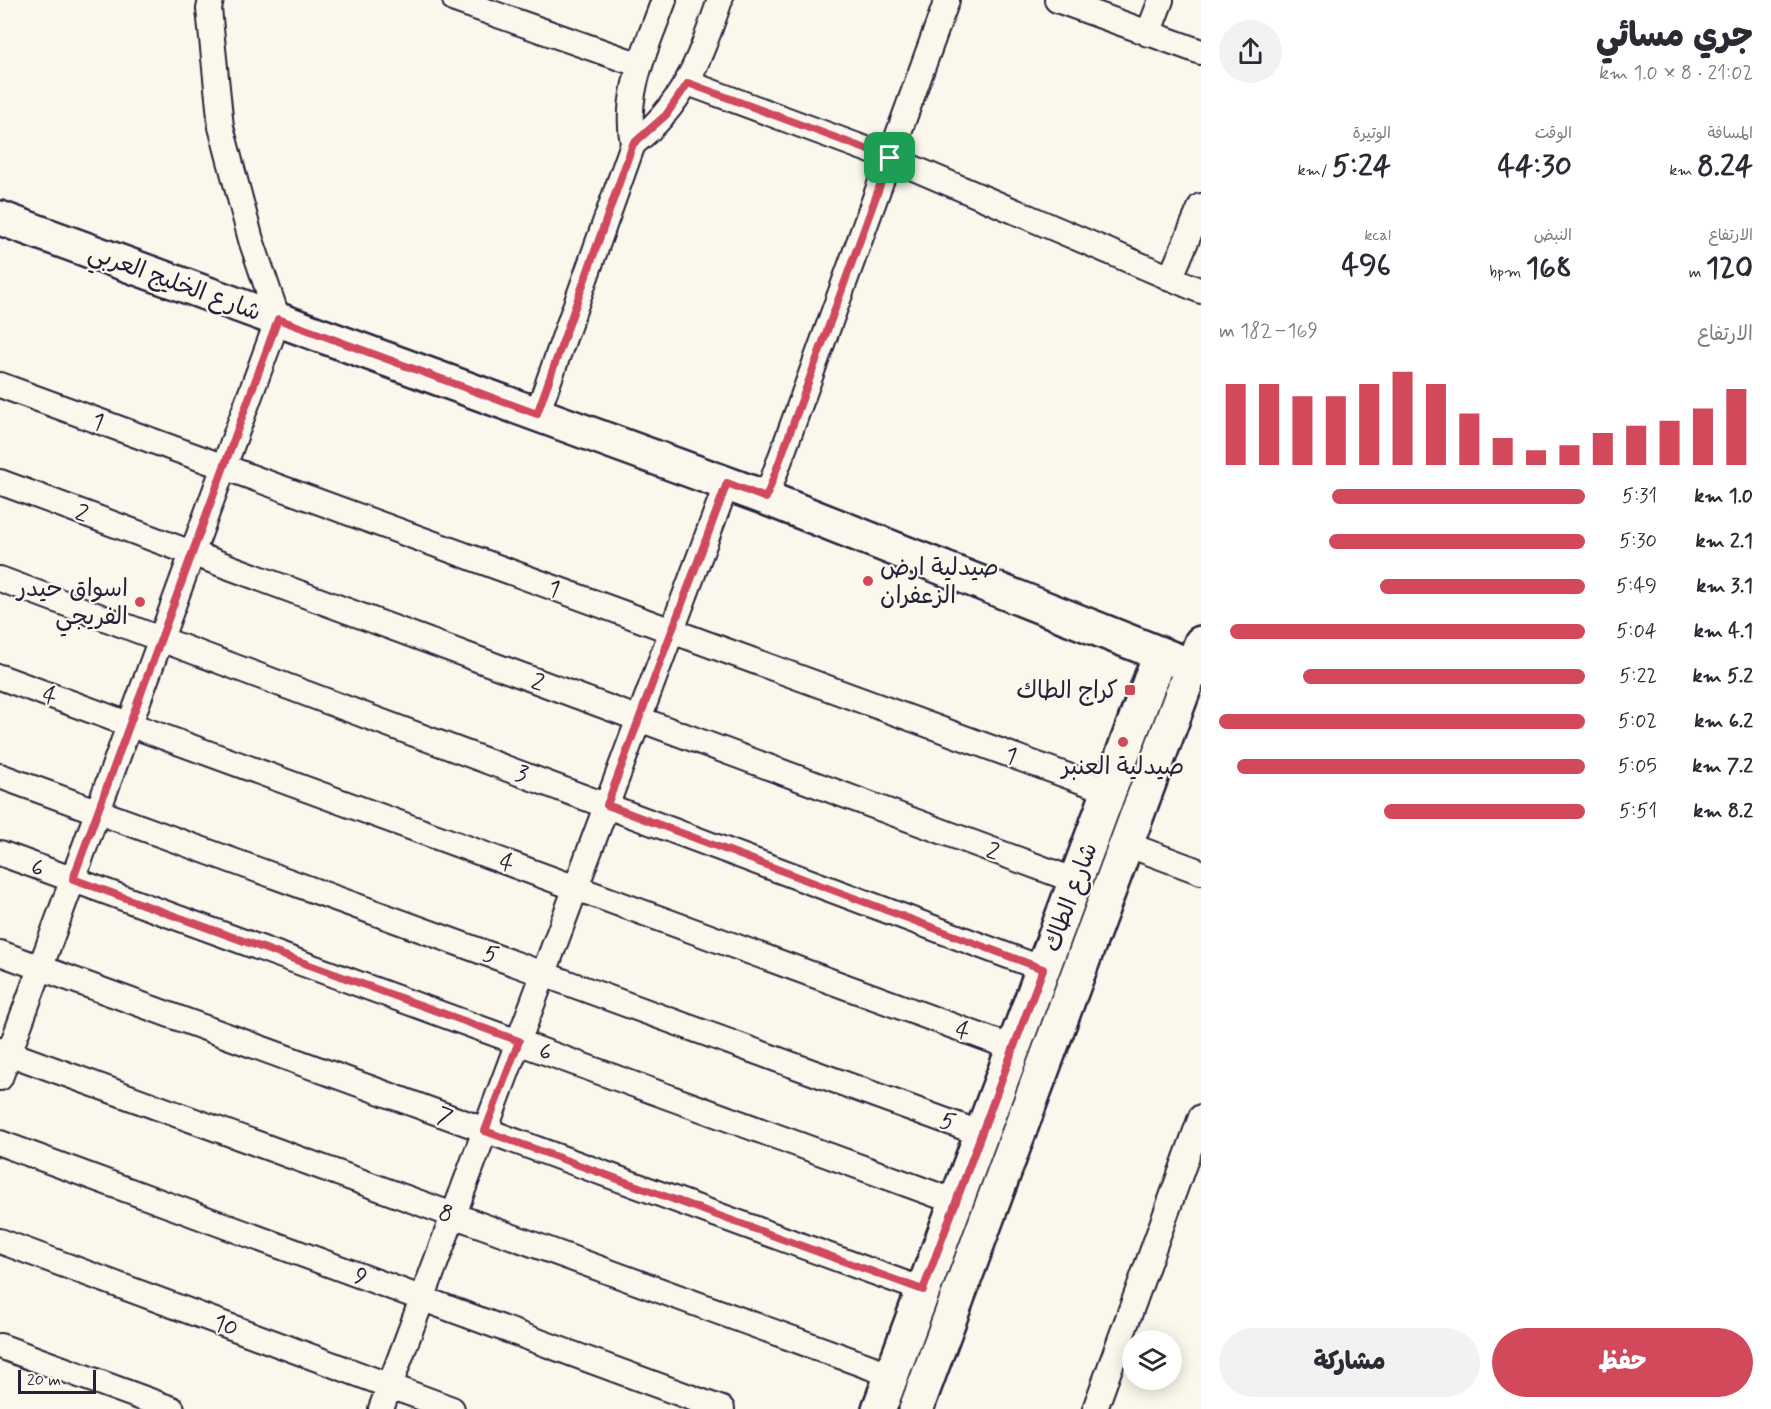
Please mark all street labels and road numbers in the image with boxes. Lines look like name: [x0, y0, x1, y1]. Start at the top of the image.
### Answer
street label: شارع الخليج العربي: [83, 238, 265, 333]
street label: 1: [87, 406, 108, 439]
street label: 2: [71, 498, 93, 531]
street label: 1: [543, 573, 564, 606]
street label: 2: [527, 667, 549, 700]
street label: 4: [38, 679, 61, 713]
street label: 1: [1000, 740, 1021, 773]
street label: 3: [511, 758, 532, 791]
street label: 2: [982, 836, 1004, 869]
street label: شارع الطاك: [1037, 839, 1105, 956]
street label: 4: [495, 846, 518, 880]
street label: 6: [26, 852, 49, 885]
street label: 5: [478, 938, 503, 972]
street label: 4: [951, 1014, 974, 1048]
street label: 6: [534, 1036, 557, 1069]
street label: 7: [432, 1100, 457, 1134]
street label: 5: [935, 1105, 960, 1139]
street label: 8: [434, 1198, 457, 1231]
street label: 9: [350, 1261, 371, 1294]
street label: 10: [209, 1308, 242, 1345]

